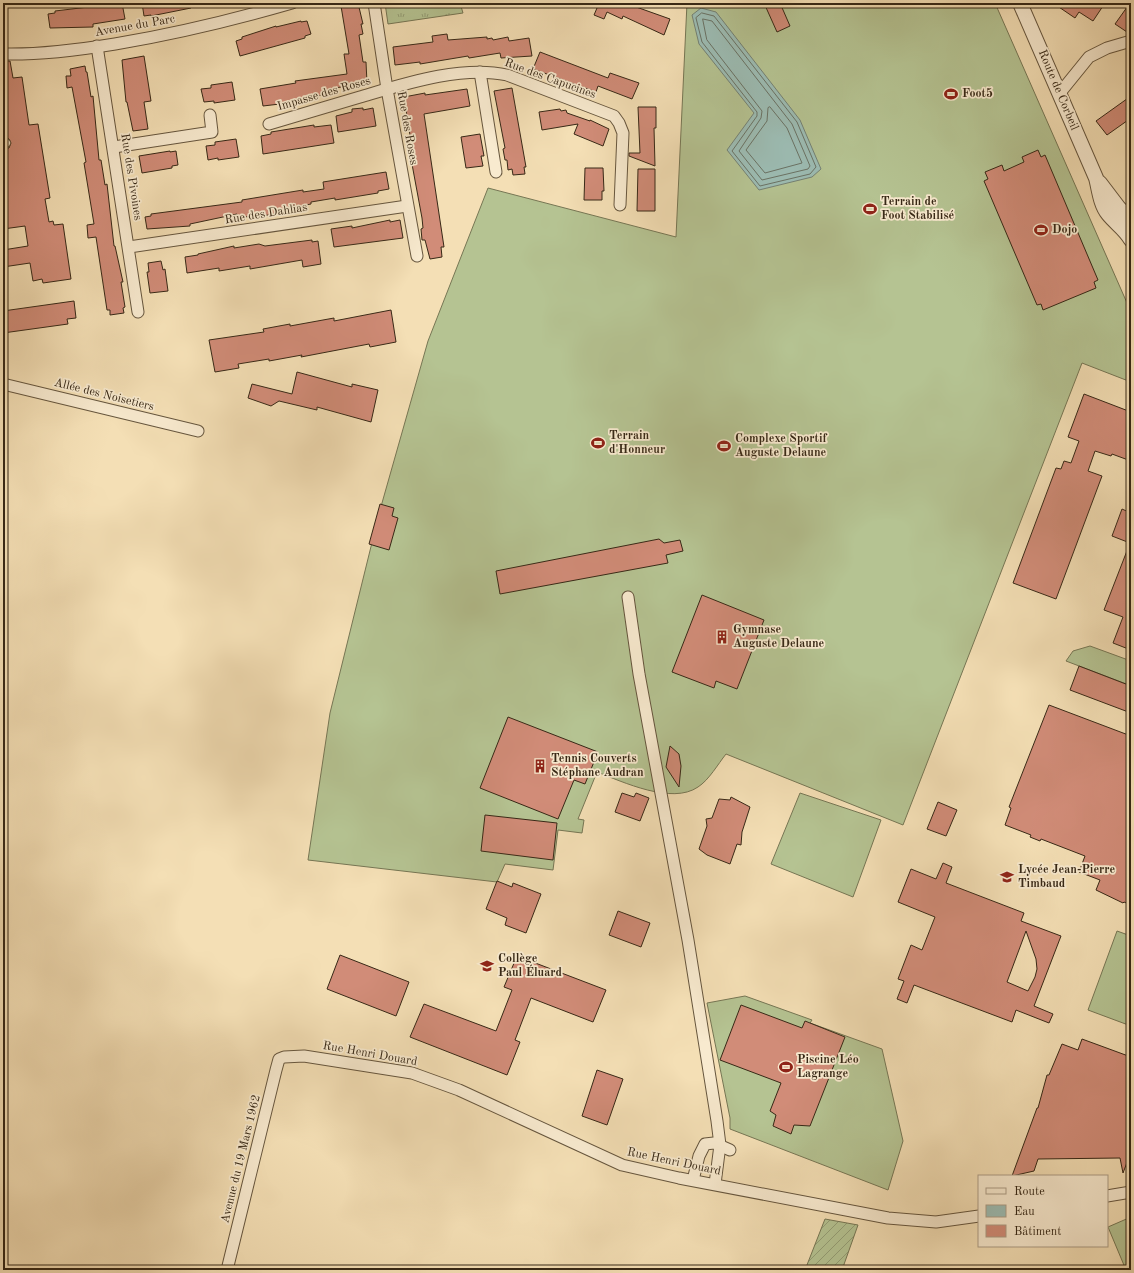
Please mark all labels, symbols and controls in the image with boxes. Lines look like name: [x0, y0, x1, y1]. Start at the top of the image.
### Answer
street label: Avenue du Parc: [94, 13, 176, 39]
street label: Route de Corbeil: [1036, 48, 1080, 132]
street label: Rue des Capucines: [503, 57, 597, 101]
street label: Impasse des Roses: [276, 75, 372, 113]
sports icon: Foot5: [943, 86, 959, 102]
place label: Foot5: [962, 87, 993, 100]
street label: Rue des Roses: [395, 90, 419, 166]
street label: Rue des Pivoines: [118, 133, 144, 221]
place label: Terrain de Foot Stabilisé: [881, 196, 955, 222]
sports icon: Terrain de Foot Stabilisé: [862, 201, 878, 217]
street label: Rue des Dahlias: [224, 202, 308, 226]
sports icon: Dojo: [1033, 222, 1049, 238]
place label: Dojo: [1052, 224, 1077, 236]
street label: Allée des Noisetiers: [53, 377, 155, 413]
place label: Terrain d'Honneur: [609, 430, 665, 456]
place label: Complexe Sportif Auguste Delaune: [735, 433, 827, 459]
sports icon: Terrain d'Honneur: [590, 435, 606, 451]
sports icon: Complexe Sportif Auguste Delaune: [716, 438, 732, 454]
place label: Gymnase Auguste Delaune: [733, 624, 825, 650]
building icon: Gymnase Auguste Delaune: [714, 629, 730, 645]
place label: Tennis Couverts Stéphane Audran: [551, 753, 644, 779]
building icon: Tennis Couverts Stéphane Audran: [532, 758, 548, 774]
place label: Lycée Jean-Pierre Timbaud: [1018, 864, 1115, 890]
school or university icon: Lycée Jean-Pierre Timbaud: [999, 869, 1015, 885]
place label: Collège Paul Éluard: [498, 953, 563, 979]
school or university icon: Collège Paul Éluard: [479, 958, 495, 974]
street label: Rue Henri Douard: [322, 1040, 418, 1068]
place label: Piscine Léo Lagrange: [797, 1054, 859, 1080]
sports icon: Piscine Léo Lagrange: [778, 1059, 794, 1075]
street label: Avenue du 19 Mars 1962: [219, 1093, 263, 1225]
street label: Rue Henri Douard: [626, 1146, 722, 1178]
legend: [978, 1175, 1108, 1247]
text: Route: [1014, 1186, 1045, 1198]
text: Eau: [1014, 1206, 1035, 1218]
text: Bâtiment: [1014, 1226, 1061, 1238]

